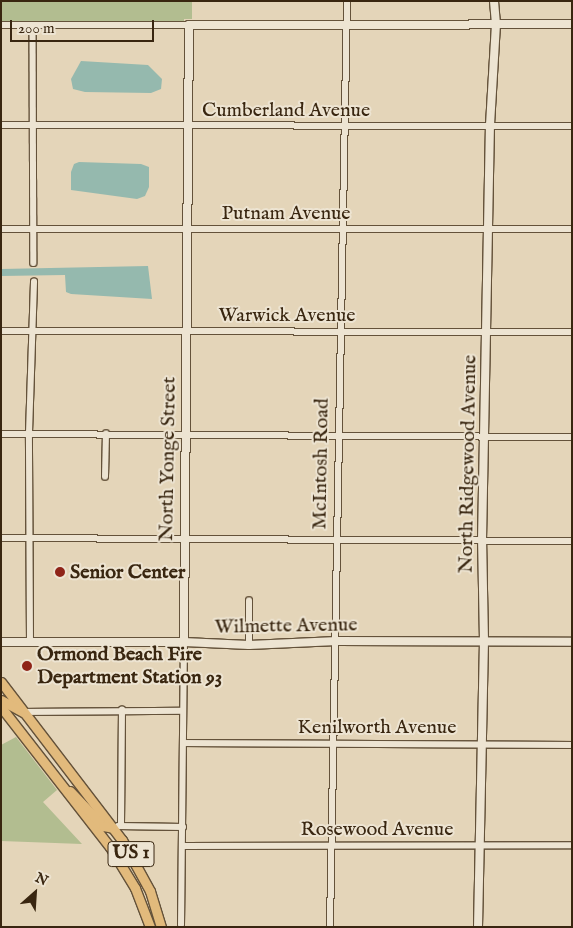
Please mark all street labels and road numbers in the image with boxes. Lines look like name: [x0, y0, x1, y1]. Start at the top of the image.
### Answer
street label: Cumberland Avenue: [202, 98, 370, 122]
street label: Putnam Avenue: [221, 201, 351, 225]
street label: Warwick Avenue: [219, 303, 355, 327]
street label: North Ridgewood Avenue: [454, 355, 482, 573]
street label: North Yonge Street: [155, 377, 181, 541]
street label: McIntosh Road: [308, 398, 334, 530]
street label: Wilmette Avenue: [214, 613, 358, 639]
street label: Kenilworth Avenue: [298, 715, 456, 739]
street label: Rosewood Avenue: [301, 817, 453, 841]
road number: US 1: [107, 838, 155, 871]

